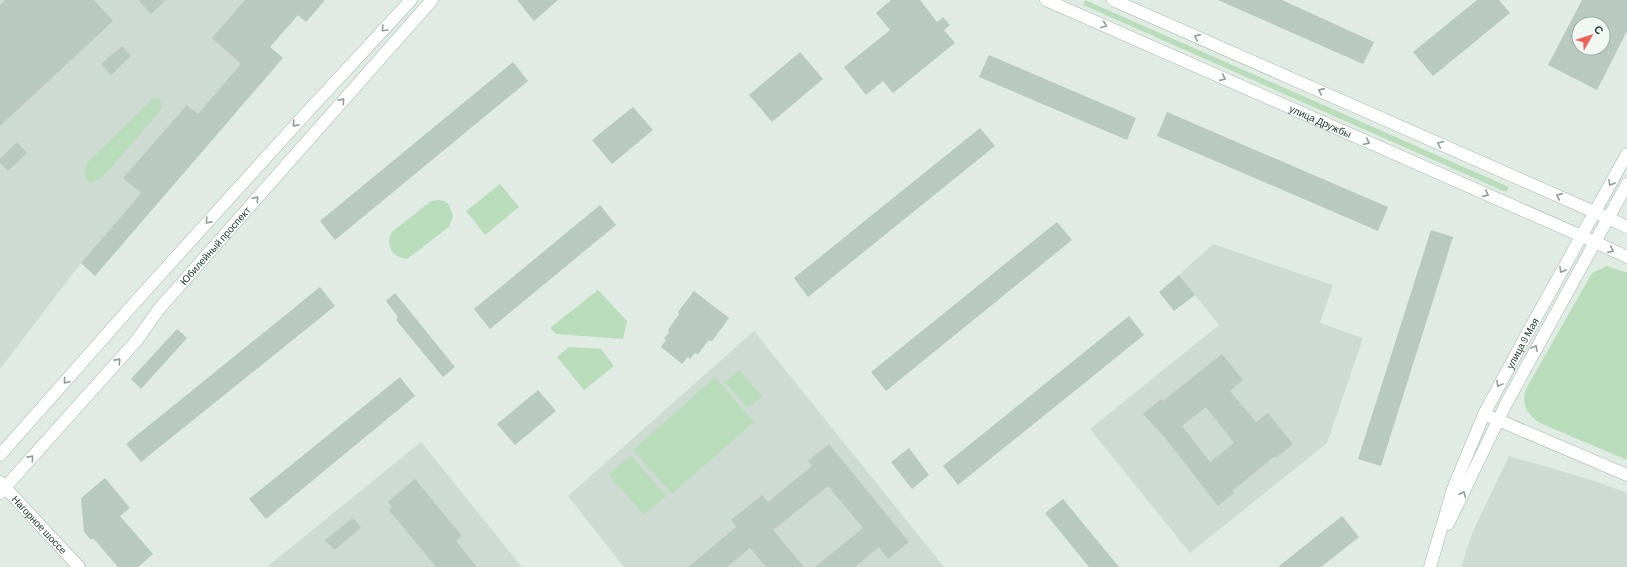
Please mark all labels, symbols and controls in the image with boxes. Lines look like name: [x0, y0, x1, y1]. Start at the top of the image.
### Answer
north arrow: [1571, 16, 1611, 56]
one-way arrow: [1100, 20, 1107, 28]
text: С: [1592, 22, 1607, 37]
one-way arrow: [381, 24, 389, 32]
one-way arrow: [1194, 34, 1202, 42]
one-way arrow: [1219, 73, 1226, 81]
one-way arrow: [1318, 88, 1325, 96]
one-way arrow: [338, 98, 345, 106]
street label: улица Дружбы: [1288, 102, 1353, 140]
one-way arrow: [293, 120, 300, 127]
one-way arrow: [1364, 137, 1371, 145]
one-way arrow: [1437, 140, 1444, 148]
one-way arrow: [1608, 179, 1615, 186]
one-way arrow: [1482, 189, 1490, 197]
one-way arrow: [1555, 193, 1562, 201]
one-way arrow: [252, 196, 259, 203]
street label: Юбилейный проспект: [177, 204, 253, 287]
one-way arrow: [206, 216, 213, 224]
one-way arrow: [1607, 245, 1614, 253]
one-way arrow: [1559, 266, 1566, 273]
street label: улица 9 Мая: [1503, 316, 1541, 371]
one-way arrow: [1531, 345, 1538, 352]
one-way arrow: [113, 359, 120, 366]
one-way arrow: [64, 376, 71, 383]
one-way arrow: [1497, 380, 1504, 387]
one-way arrow: [26, 456, 33, 463]
one-way arrow: [1458, 491, 1466, 498]
street label: Нагорное шоссе: [10, 493, 70, 556]

